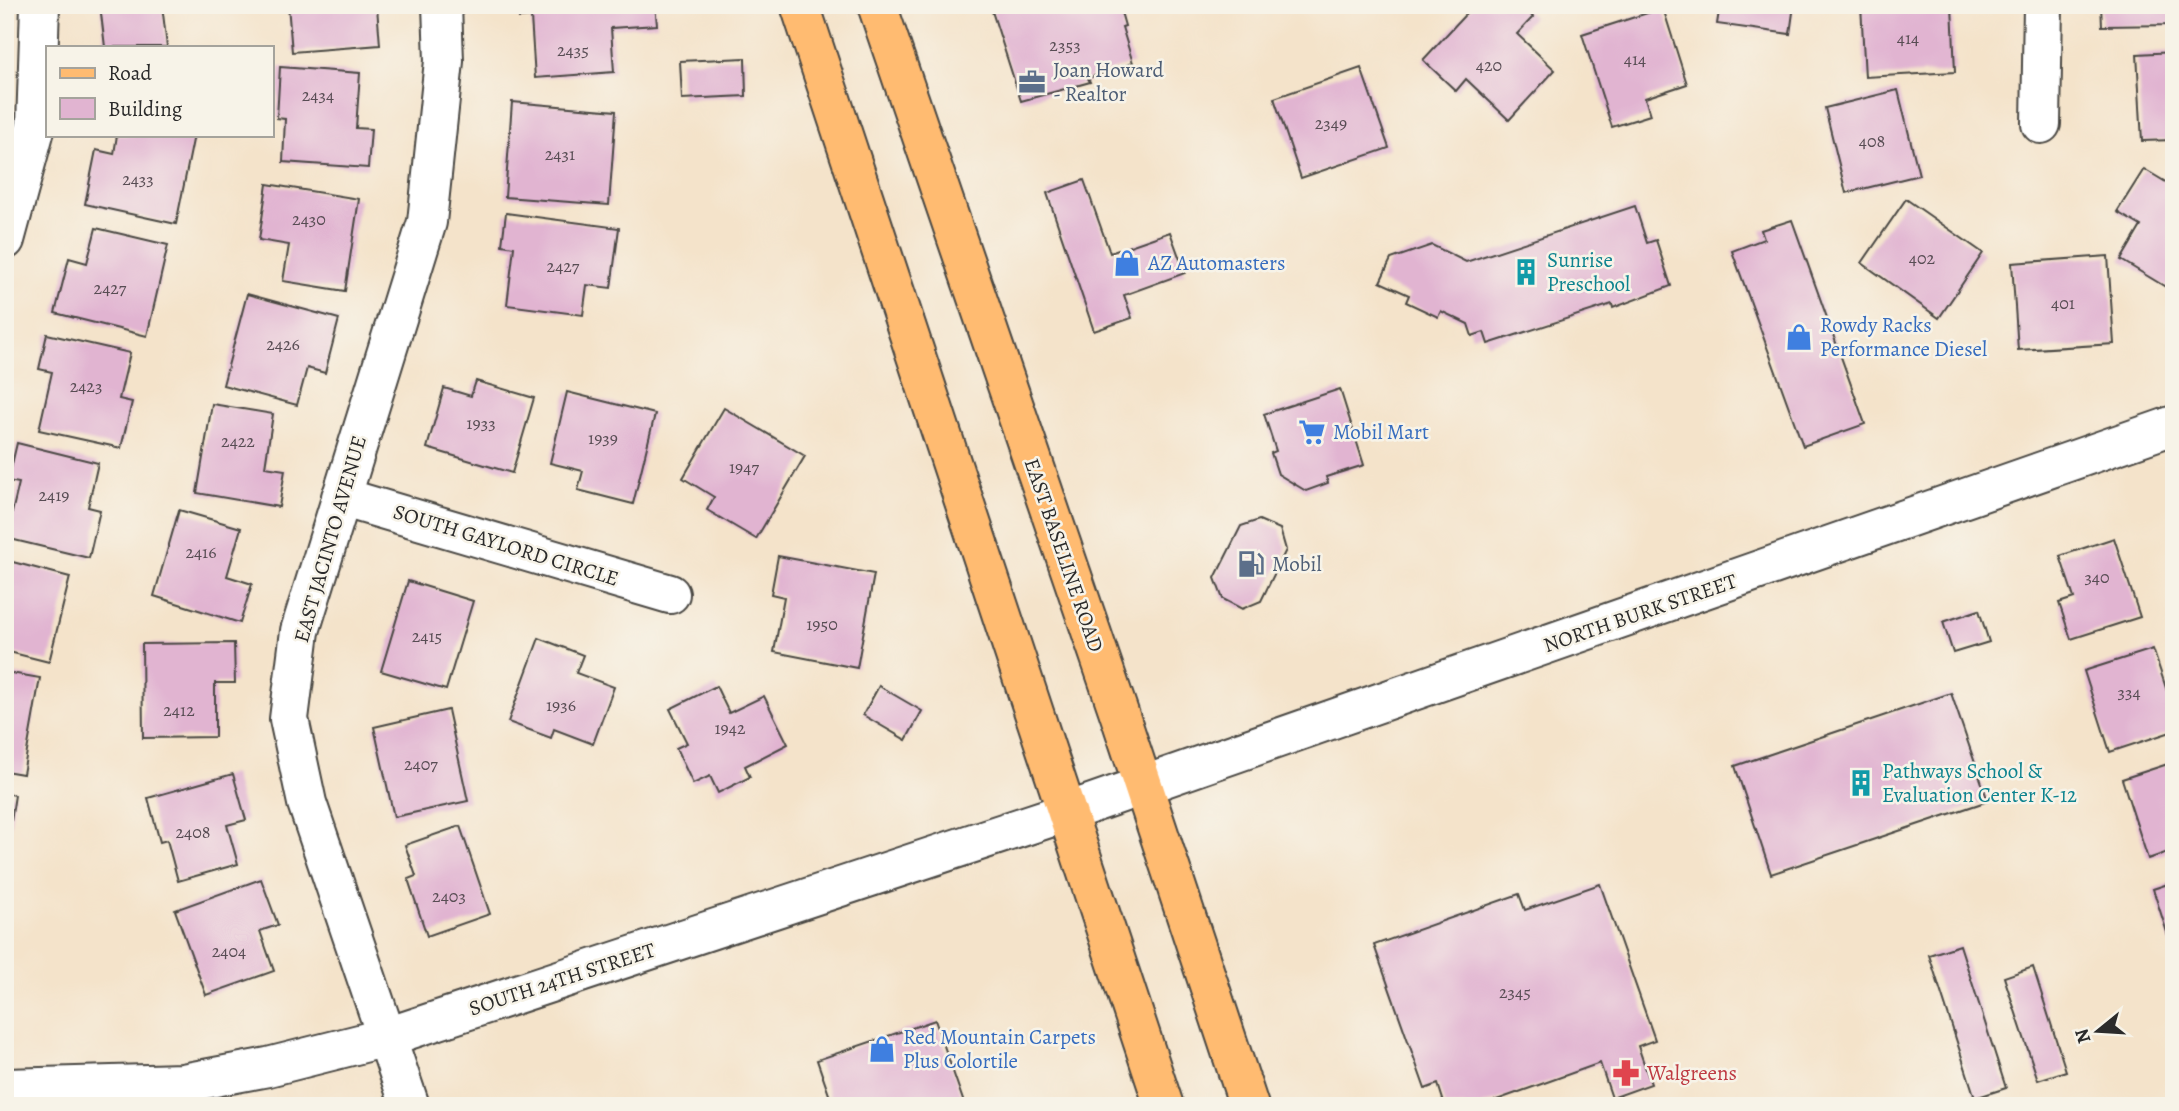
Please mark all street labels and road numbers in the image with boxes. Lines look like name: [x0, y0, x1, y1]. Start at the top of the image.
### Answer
street label: EAST JACINTO AVENUE: [287, 432, 373, 646]
street label: EAST BASELINE ROAD: [1018, 454, 1110, 656]
street label: SOUTH GAYLORD CIRCLE: [390, 497, 622, 593]
street label: NORTH BURK STREET: [1540, 567, 1741, 659]
street label: SOUTH 24TH STREET: [465, 936, 659, 1022]

